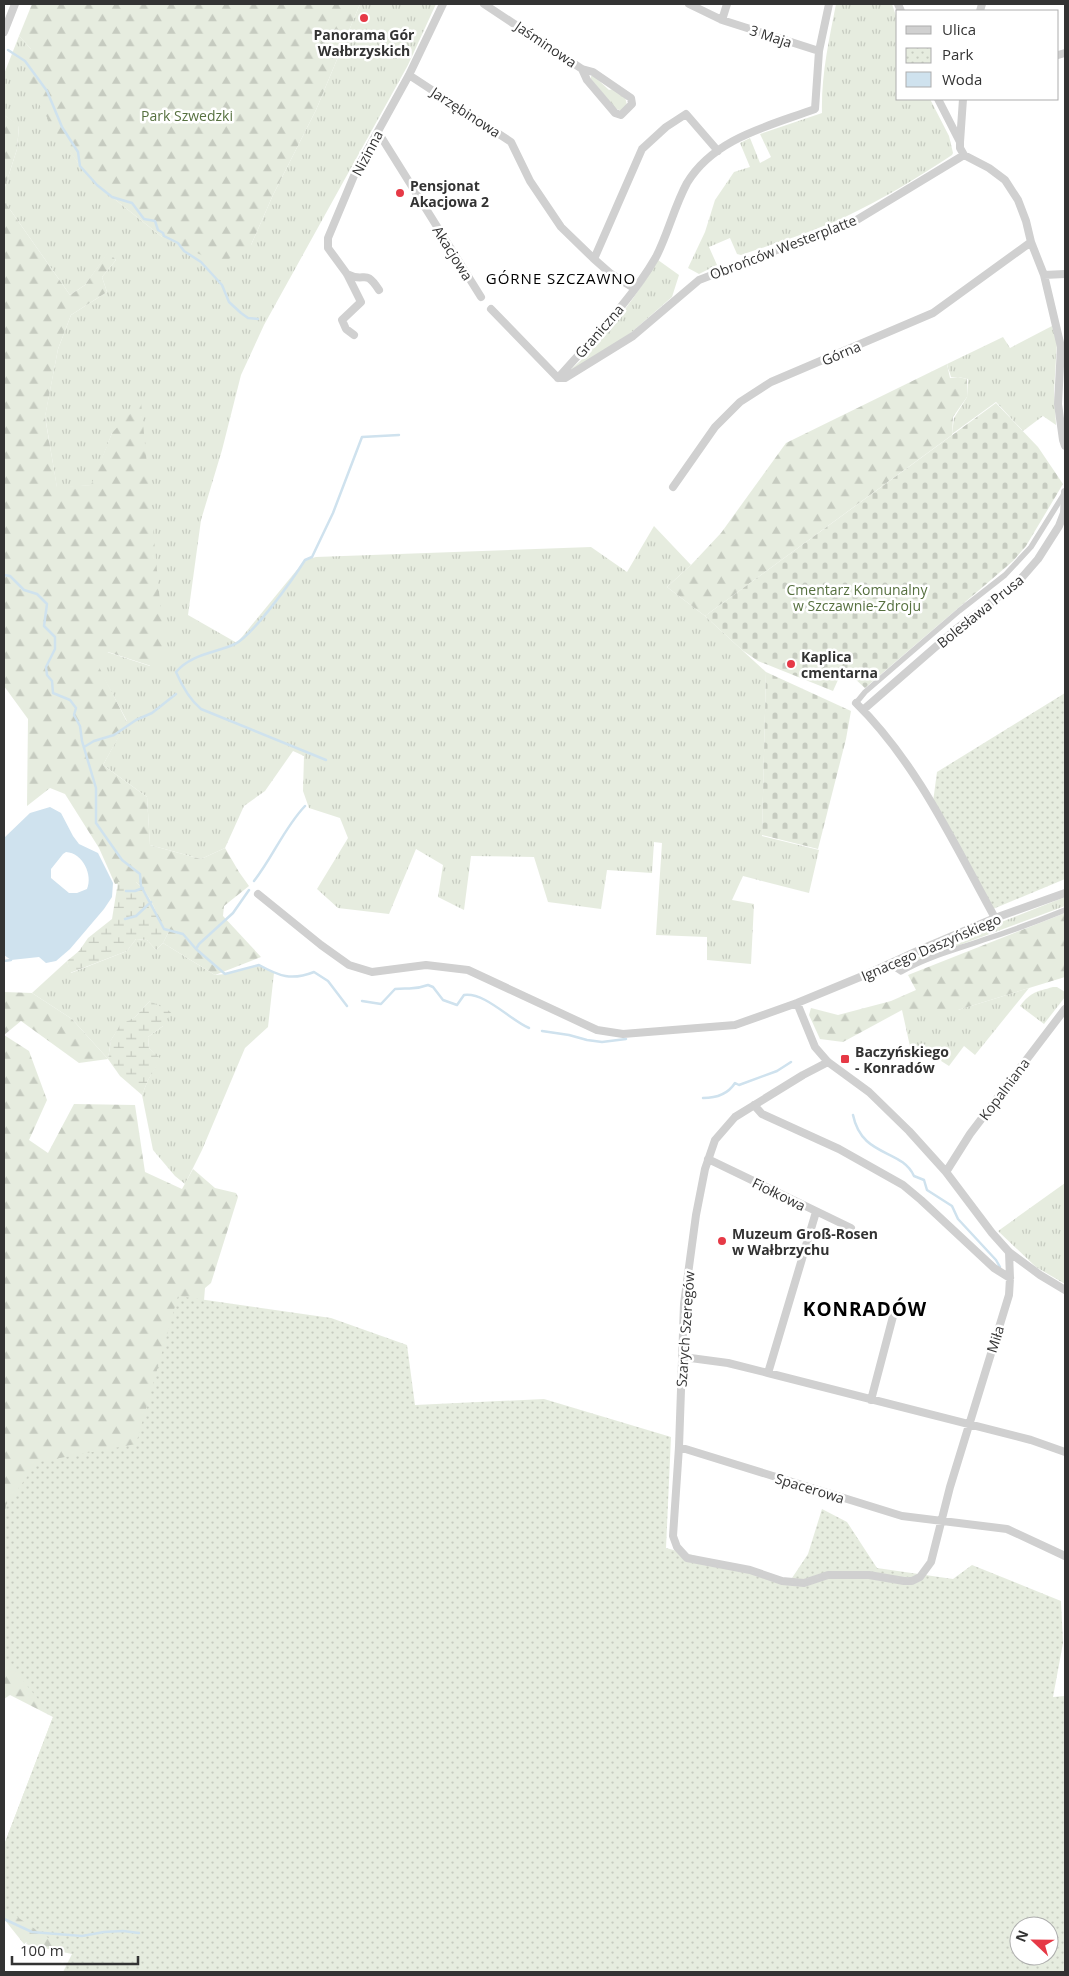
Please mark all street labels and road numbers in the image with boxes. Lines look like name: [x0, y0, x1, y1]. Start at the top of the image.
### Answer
street label: Jaśminowa: [510, 15, 580, 72]
street label: 3 Maja: [747, 20, 795, 52]
street label: Jarzębinowa: [426, 81, 504, 142]
street label: Nizinna: [347, 127, 387, 179]
street label: Obrońców Westerplatte: [707, 210, 859, 284]
street label: Akacjowa: [429, 222, 477, 284]
street label: Graniczna: [570, 300, 628, 362]
street label: Górna: [819, 336, 863, 370]
street label: Bolesława Prusa: [933, 570, 1027, 652]
street label: Ignacego Daszyńskiego: [858, 909, 1004, 985]
street label: Kopalniana: [974, 1054, 1034, 1124]
street label: Fiołkowa: [749, 1173, 809, 1215]
street label: Szarych Szeregów: [671, 1270, 699, 1388]
street label: Miła: [982, 1323, 1008, 1355]
street label: Spacerowa: [773, 1468, 847, 1508]

